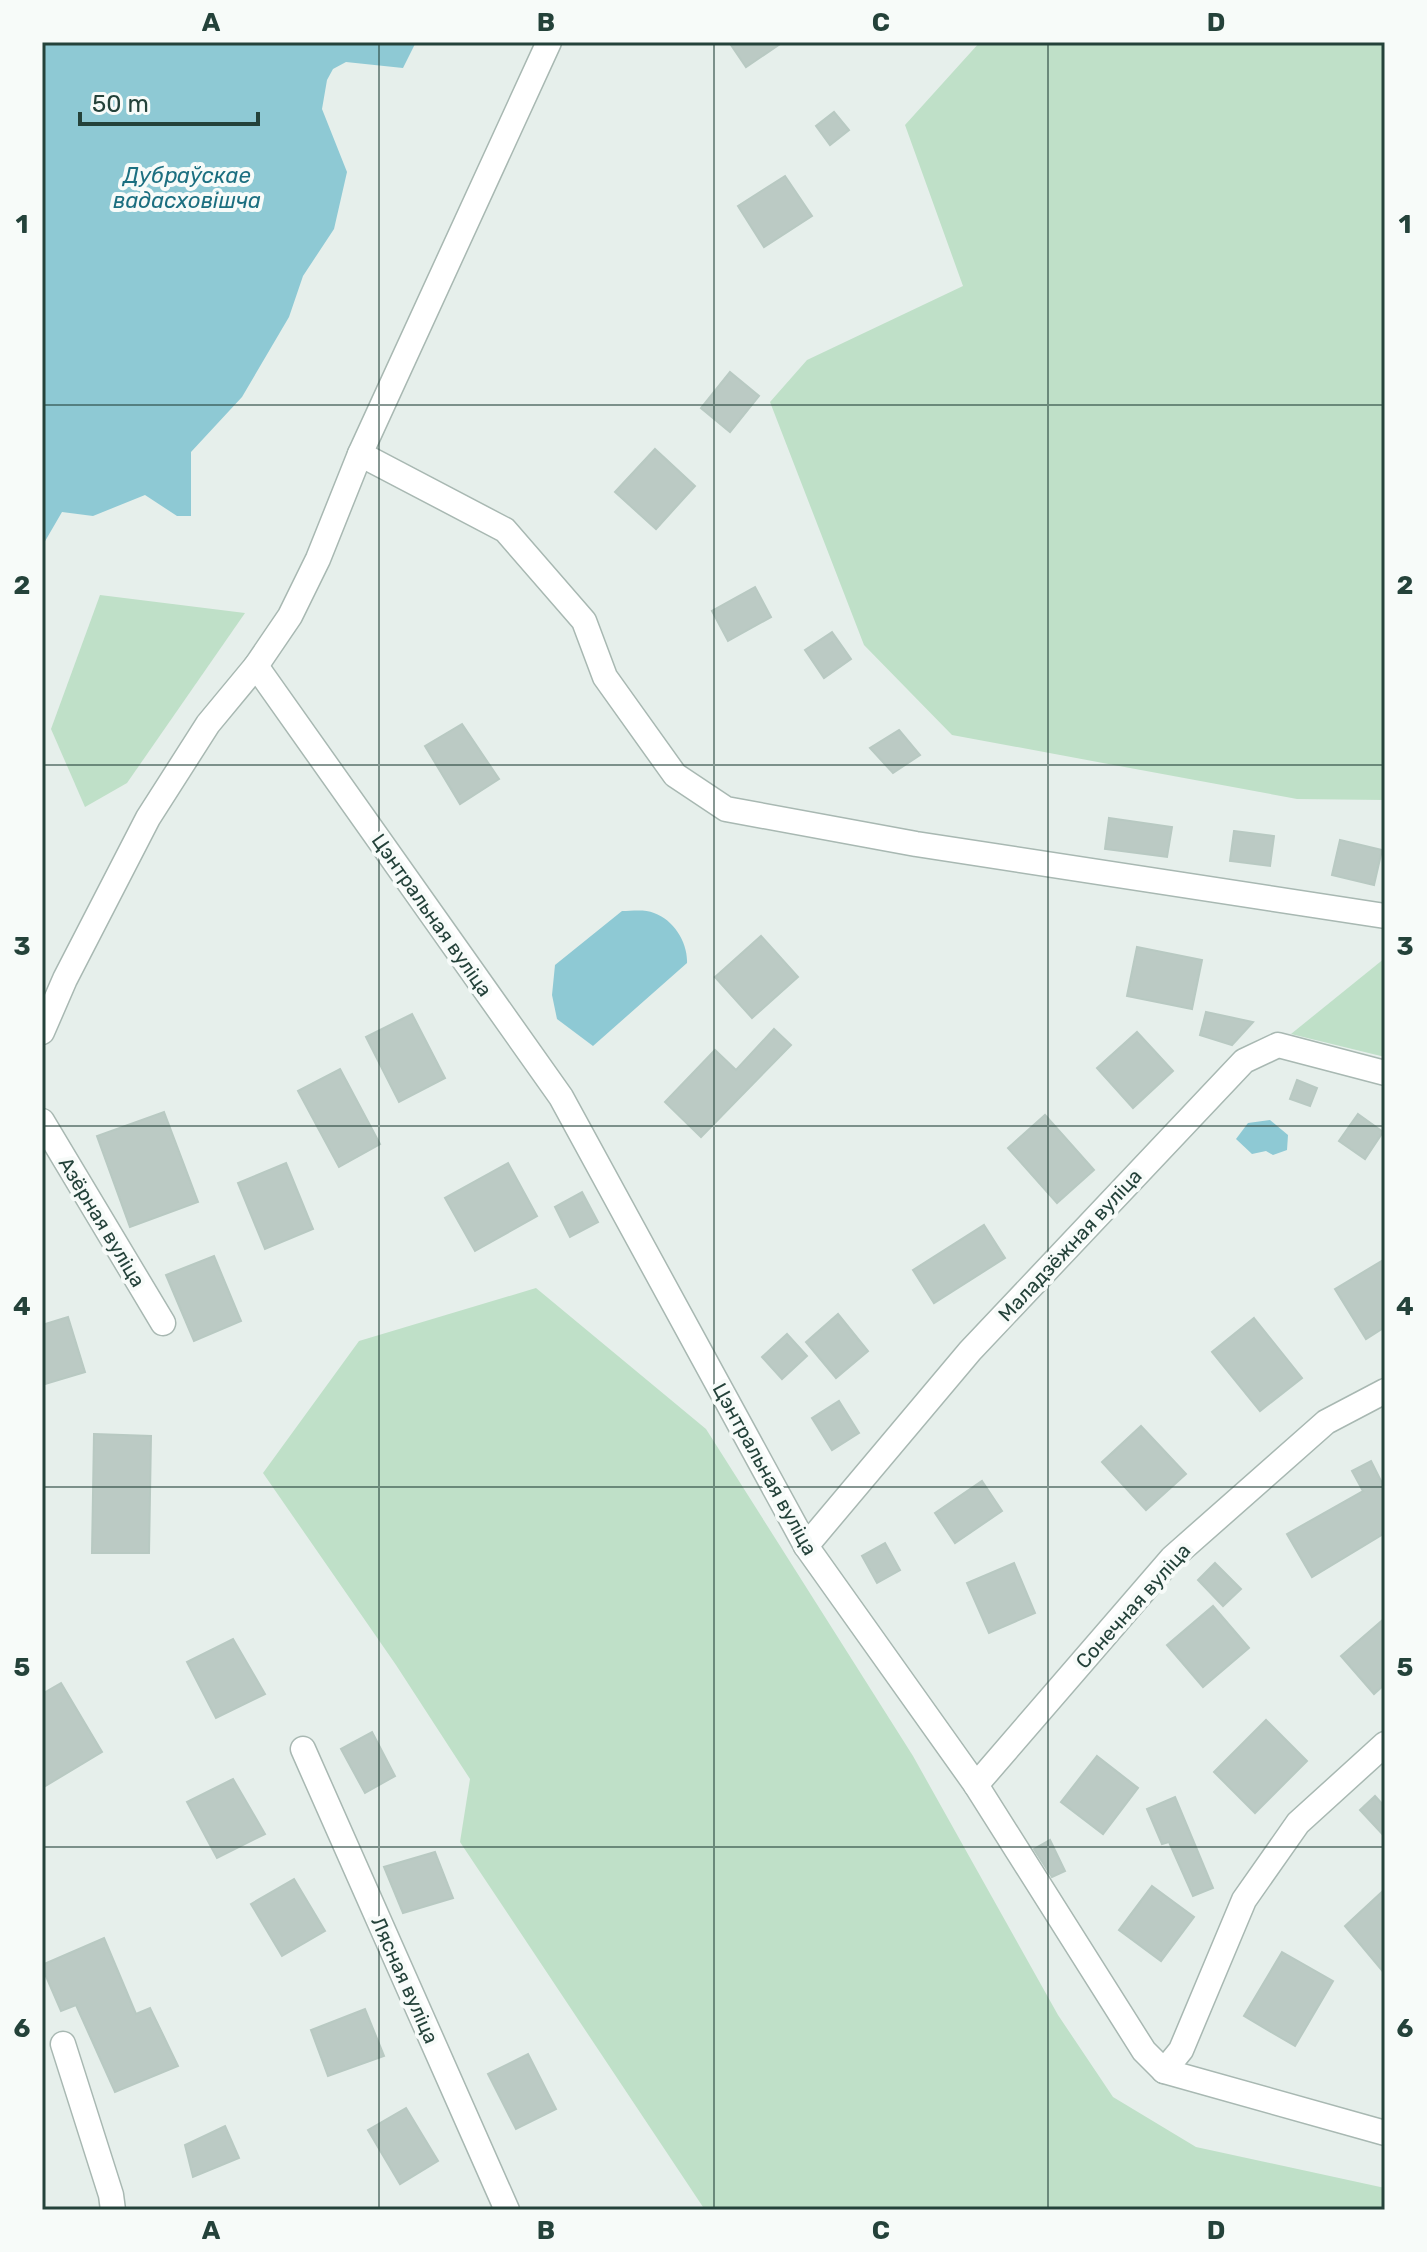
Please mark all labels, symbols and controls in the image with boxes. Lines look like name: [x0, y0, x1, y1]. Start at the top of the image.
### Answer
text: A: [202, 7, 221, 38]
text: B: [537, 7, 555, 38]
text: C: [872, 7, 890, 38]
text: D: [1207, 7, 1225, 38]
scale bar: [80, 76, 258, 126]
text: 50 m: [92, 90, 149, 118]
water label: Дубраўскае вадасховішча: [113, 162, 261, 214]
text: 1: [16, 209, 28, 240]
text: 1: [1399, 209, 1411, 240]
text: 2: [14, 570, 30, 601]
text: 2: [1397, 570, 1413, 601]
street label: Цэнтральная вуліца: [367, 829, 497, 1001]
text: 3: [13, 931, 31, 962]
text: 3: [1396, 931, 1414, 962]
street label: Азёрная вуліца: [54, 1153, 150, 1291]
street label: Маладзёжная вуліца: [993, 1164, 1147, 1326]
text: 4: [13, 1291, 31, 1322]
text: 4: [1396, 1291, 1414, 1322]
street label: Цэнтральная вуліца: [708, 1379, 822, 1559]
street label: Сонечная вуліца: [1071, 1539, 1195, 1673]
text: 5: [14, 1652, 30, 1683]
text: 5: [1397, 1652, 1413, 1683]
street label: Лясная вуліца: [366, 1913, 444, 2047]
text: 6: [14, 2013, 31, 2044]
text: 6: [1397, 2013, 1414, 2044]
text: A: [202, 2215, 221, 2246]
text: B: [537, 2215, 555, 2246]
text: C: [872, 2215, 890, 2246]
text: D: [1207, 2215, 1225, 2246]

